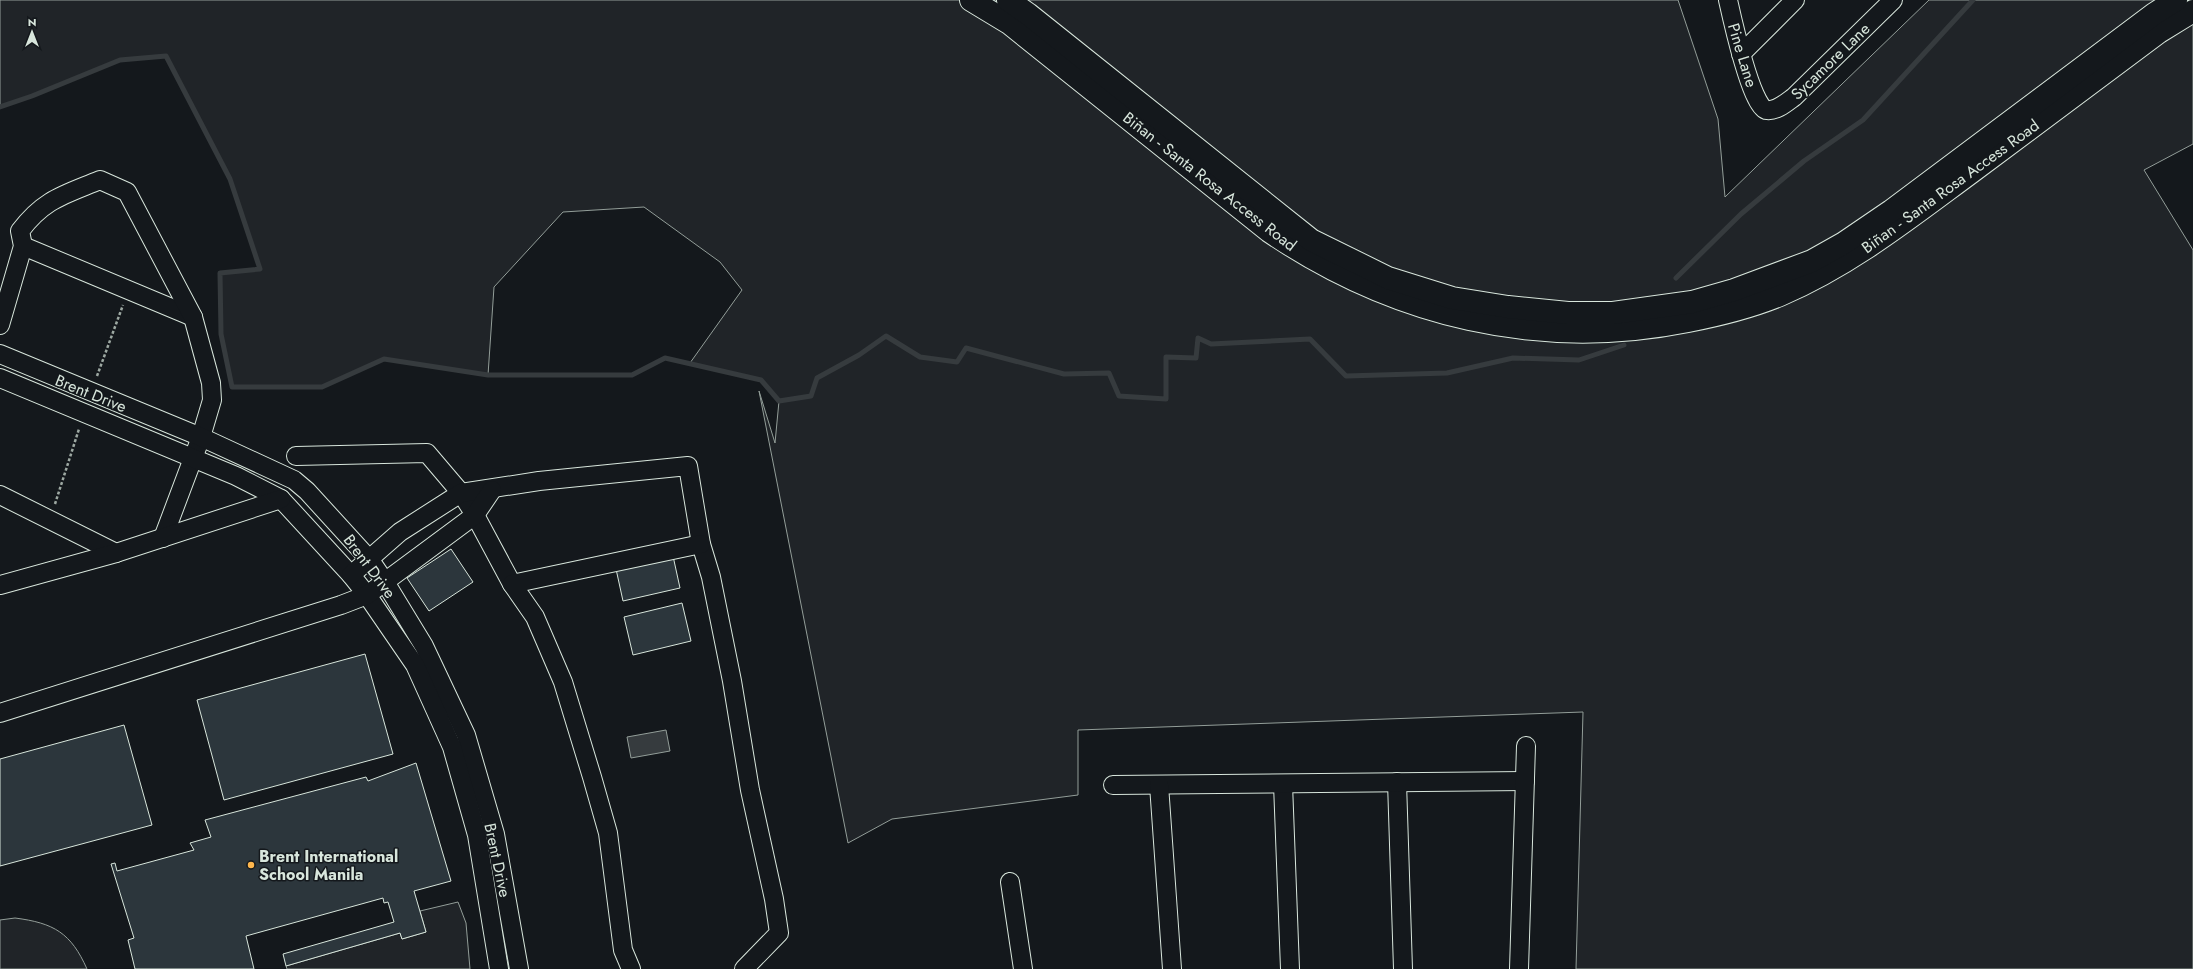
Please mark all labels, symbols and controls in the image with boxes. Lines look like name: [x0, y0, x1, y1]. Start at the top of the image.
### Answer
north arrow: [12, 12, 52, 52]
text: N: [28, 14, 36, 30]
street label: Sycamore Lane: [1786, 18, 1875, 105]
street label: Pine Lane: [1722, 20, 1763, 90]
street label: Biñan - Santa Rosa Access Road: [1118, 106, 1301, 257]
street label: Biñan - Santa Rosa Access Road: [1857, 114, 2044, 259]
street label: Brent Drive: [52, 369, 130, 418]
street label: Brent Drive: [338, 529, 401, 603]
street label: Brent Drive: [478, 821, 517, 899]
place label: Brent International School Manila: [259, 845, 398, 886]
marker: Brent International School Manila: [246, 860, 256, 870]

